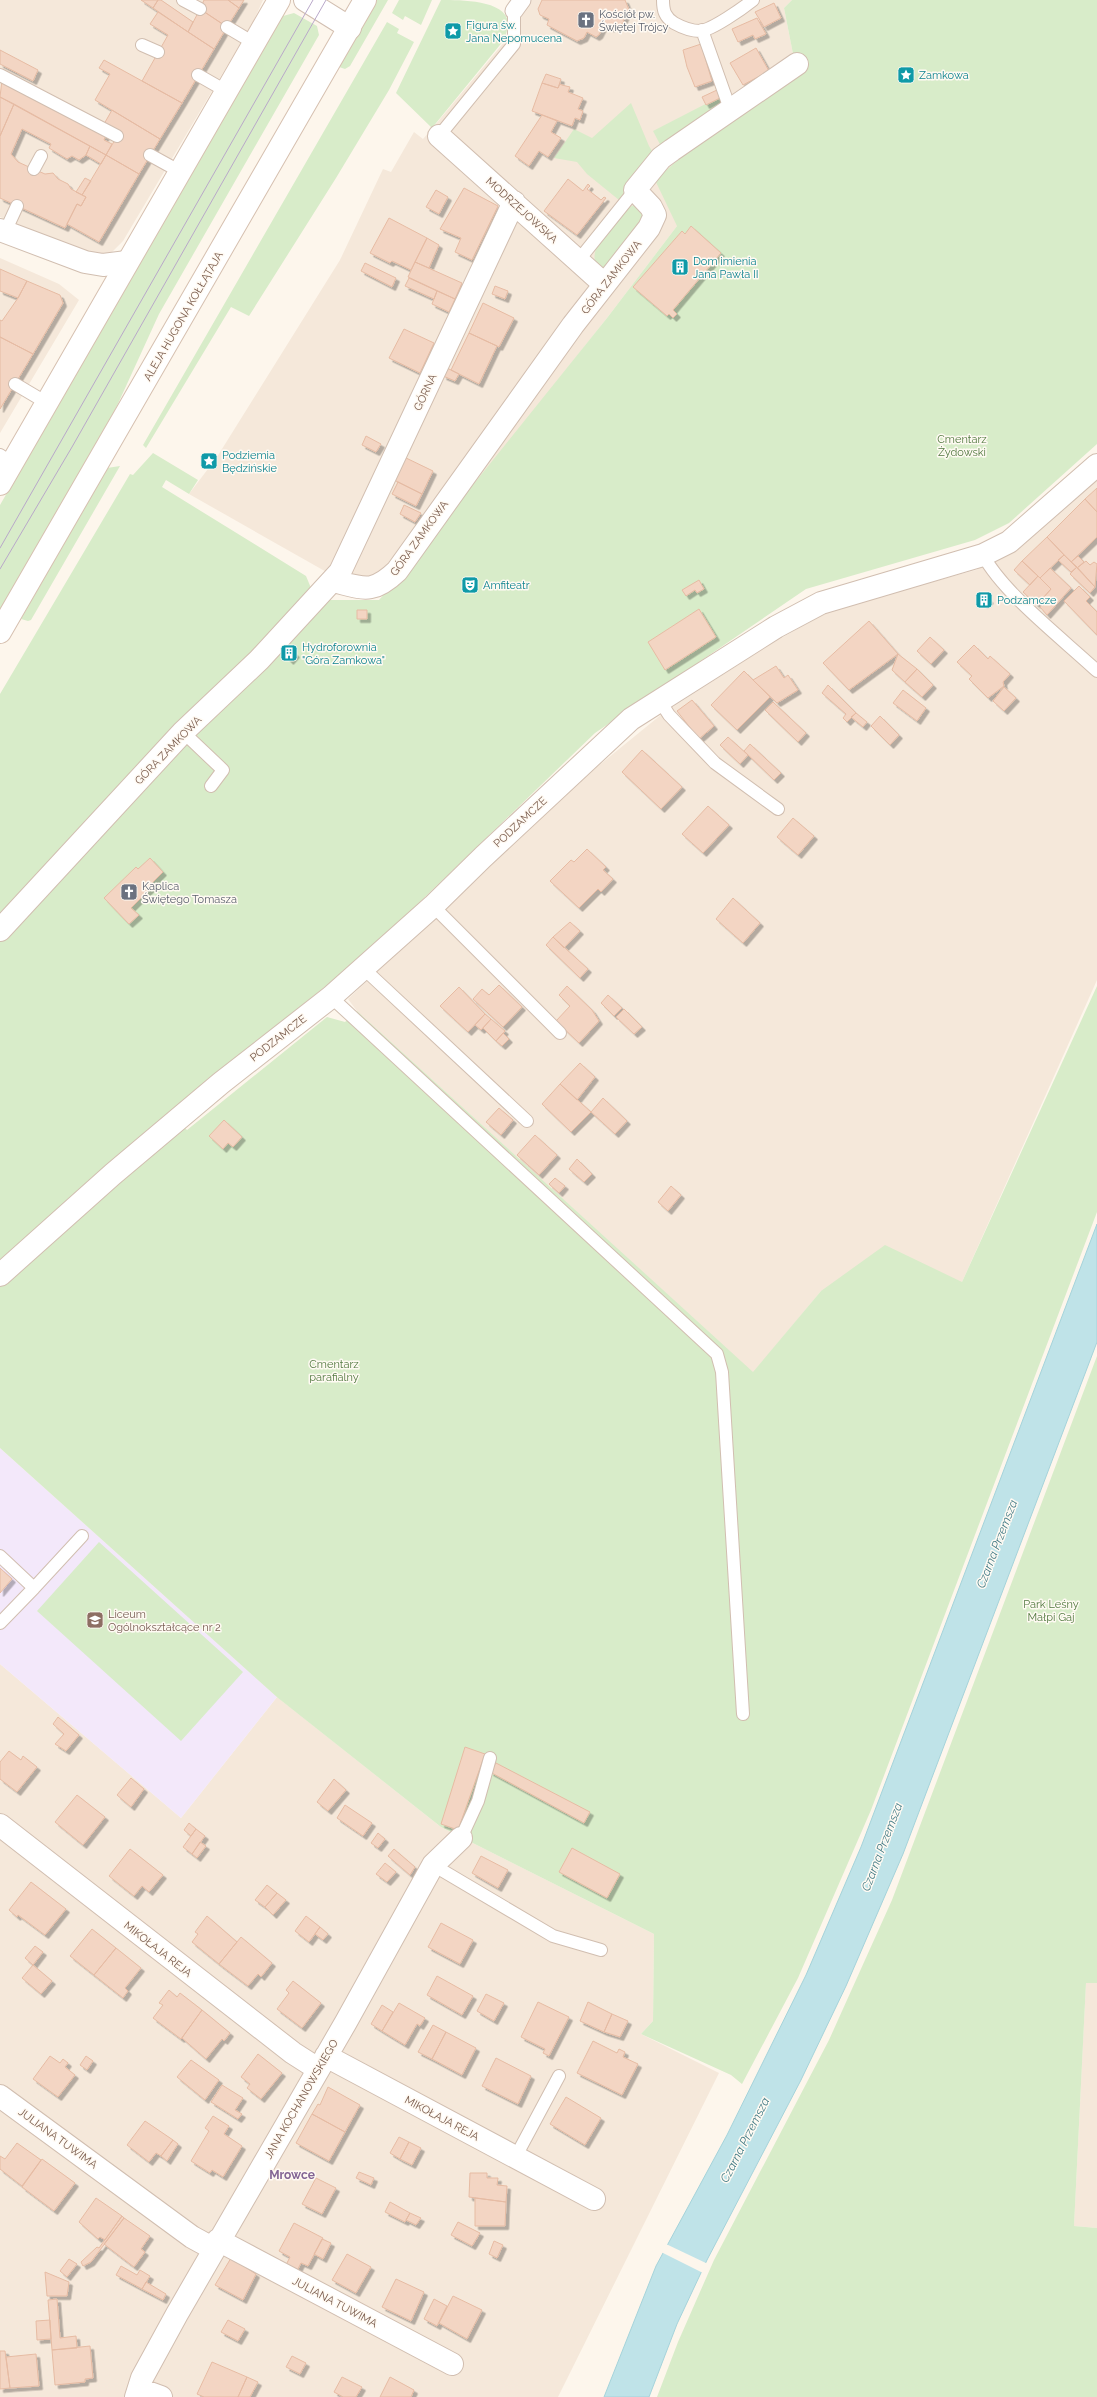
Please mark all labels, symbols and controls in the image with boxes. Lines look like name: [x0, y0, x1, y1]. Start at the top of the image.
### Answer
place label: Kościół pw. Świętej Trójcy: [599, 8, 669, 34]
church icon: Kościół pw. Świętej Trójcy: [576, 10, 596, 30]
place label: Figura św. Jana Nepomucena: [466, 19, 562, 45]
place icon: Figura św. Jana Nepomucena: [443, 21, 463, 41]
place icon: Zamkowa: [896, 65, 916, 85]
place label: Zamkowa: [919, 69, 969, 82]
street label: MODRZEJOWSKA: [483, 175, 561, 246]
street label: GÓRA ZAMKOWA: [578, 237, 645, 317]
street label: ALEJA HUGONA KOŁŁĄTAJA: [141, 249, 226, 383]
place label: Dom imienia Jana Pawła II: [693, 255, 758, 281]
building icon: Dom imienia Jana Pawła II: [670, 257, 690, 277]
street label: GÓRNA: [410, 371, 440, 413]
park label: Cmentarz Żydowski: [937, 433, 987, 459]
place label: Podziemia Będzińskie: [222, 449, 277, 475]
place icon: Podziemia Będzińskie: [199, 451, 219, 471]
street label: GÓRA ZAMKOWA: [387, 497, 451, 579]
theatre icon: Amfiteatr: [460, 575, 480, 595]
place label: Amfiteatr: [483, 579, 530, 592]
building icon: Podzamcze: [974, 590, 994, 610]
place label: Podzamcze: [997, 594, 1057, 607]
place label: Hydroforownia "Góra Zamkowa": [302, 641, 385, 667]
building icon: Hydroforownia "Góra Zamkowa": [279, 643, 299, 663]
street label: GÓRA ZAMKOWA: [132, 712, 205, 787]
street label: PODZAMCZE: [491, 794, 550, 850]
place label: Kaplica Świętego Tomasza: [142, 880, 237, 906]
church icon: Kaplica Świętego Tomasza: [119, 882, 139, 902]
street label: PODZAMCZE: [248, 1012, 309, 1064]
park label: Cmentarz parafialny: [309, 1358, 359, 1384]
water label: Czarna Przemsza: [974, 1498, 1020, 1590]
park label: Park Leśny Małpi Gaj: [1023, 1598, 1079, 1624]
place label: Liceum Ogólnokształcące nr 2: [108, 1608, 221, 1634]
school or university icon: Liceum Ogólnokształcące nr 2: [85, 1610, 105, 1630]
water label: Czarna Przemsza: [859, 1801, 905, 1893]
street label: MIKOŁAJA REJA: [121, 1919, 195, 1980]
street label: JANA KOCHANOWSKIEGO: [262, 2037, 341, 2161]
street label: MIKOŁAJA REJA: [402, 2093, 482, 2144]
water label: Czarna Przemsza: [718, 2095, 772, 2185]
street label: JULIANA TUWIMA: [16, 2105, 100, 2172]
district label: Mrowce: [269, 2168, 315, 2182]
street label: JULIANA TUWIMA: [290, 2275, 380, 2331]

